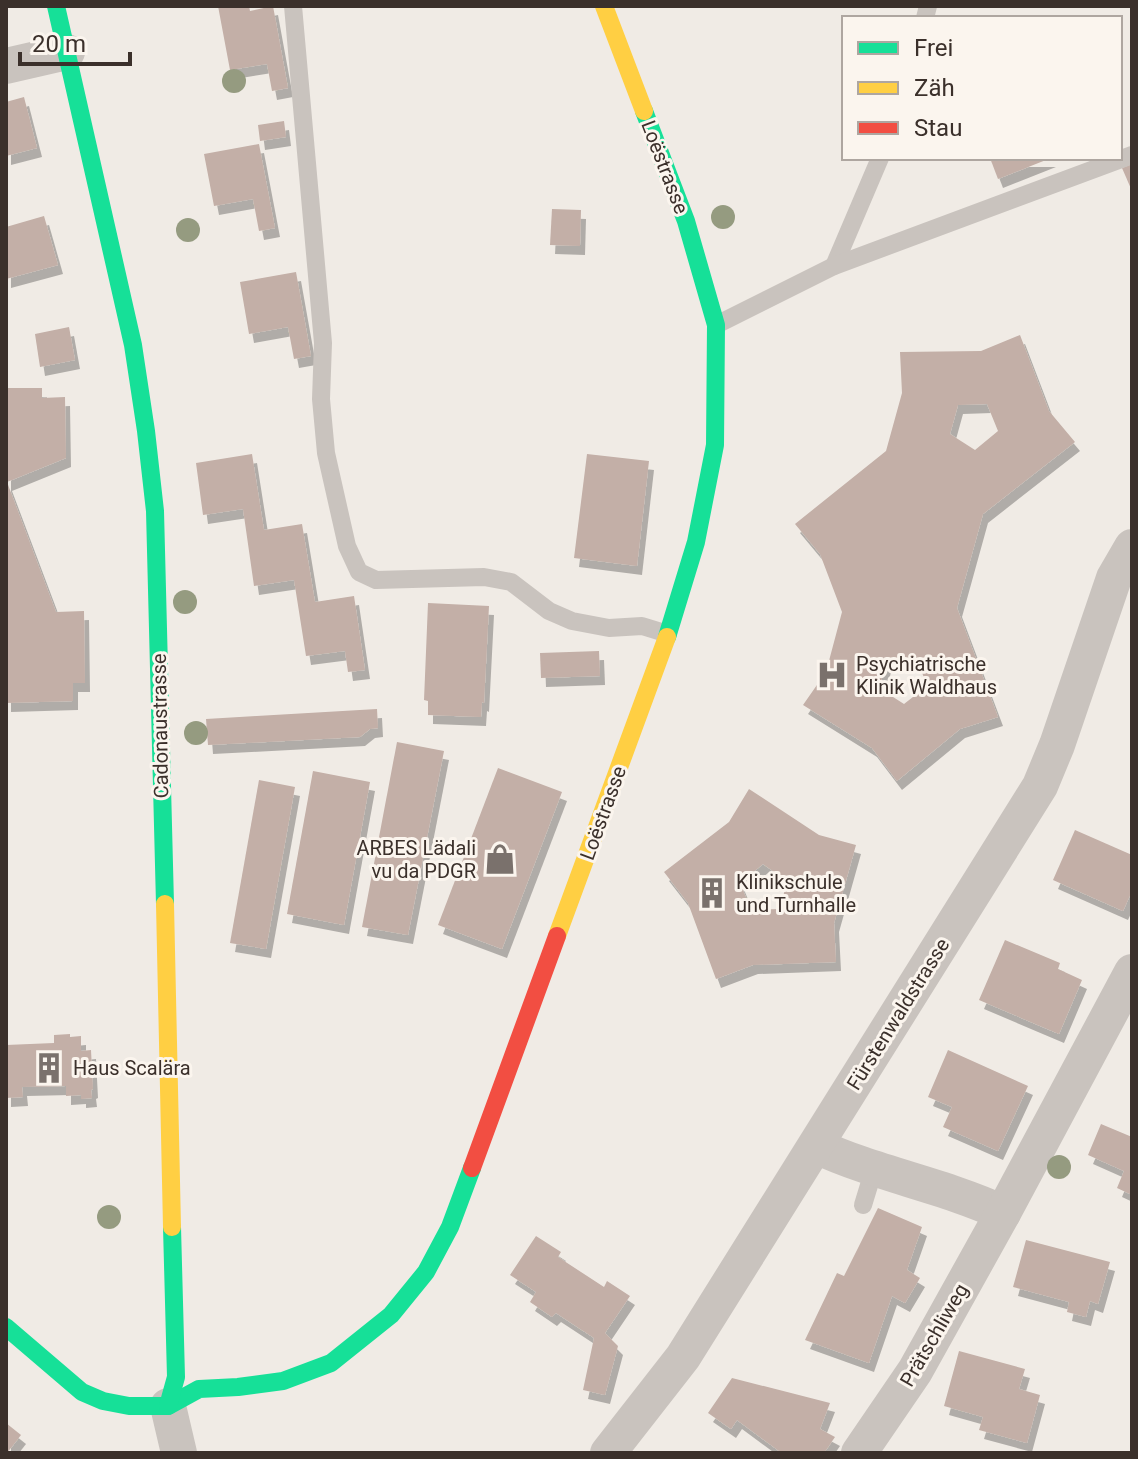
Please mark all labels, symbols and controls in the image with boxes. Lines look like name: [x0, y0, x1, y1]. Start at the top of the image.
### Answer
scale bar: [20, 16, 130, 66]
legend: [842, 16, 1122, 160]
text: 20 m: [32, 30, 86, 58]
text: Frei: [914, 34, 953, 62]
text: Zäh: [914, 74, 955, 102]
text: Stau: [914, 114, 962, 142]
street label: Loëstrasse: [636, 117, 694, 217]
place label: Psychiatrische Klinik Waldhaus: [856, 652, 997, 699]
street label: Cadonaustrasse: [147, 653, 173, 799]
hospital icon: Psychiatrische Klinik Waldhaus: [815, 658, 849, 692]
street label: Loëstrasse: [575, 763, 631, 863]
place label: ARBES Lädali vu da PDGR: [356, 836, 476, 883]
shop icon: ARBES Lädali vu da PDGR: [483, 842, 517, 876]
place label: Klinikschule und Turnhalle: [736, 870, 856, 917]
building icon: Klinikschule und Turnhalle: [695, 876, 729, 910]
street label: Fürstenwaldstrasse: [842, 934, 954, 1094]
building icon: Haus Scalära: [32, 1051, 66, 1085]
place label: Haus Scalära: [73, 1056, 191, 1080]
street label: Prätschliweg: [895, 1279, 973, 1391]

